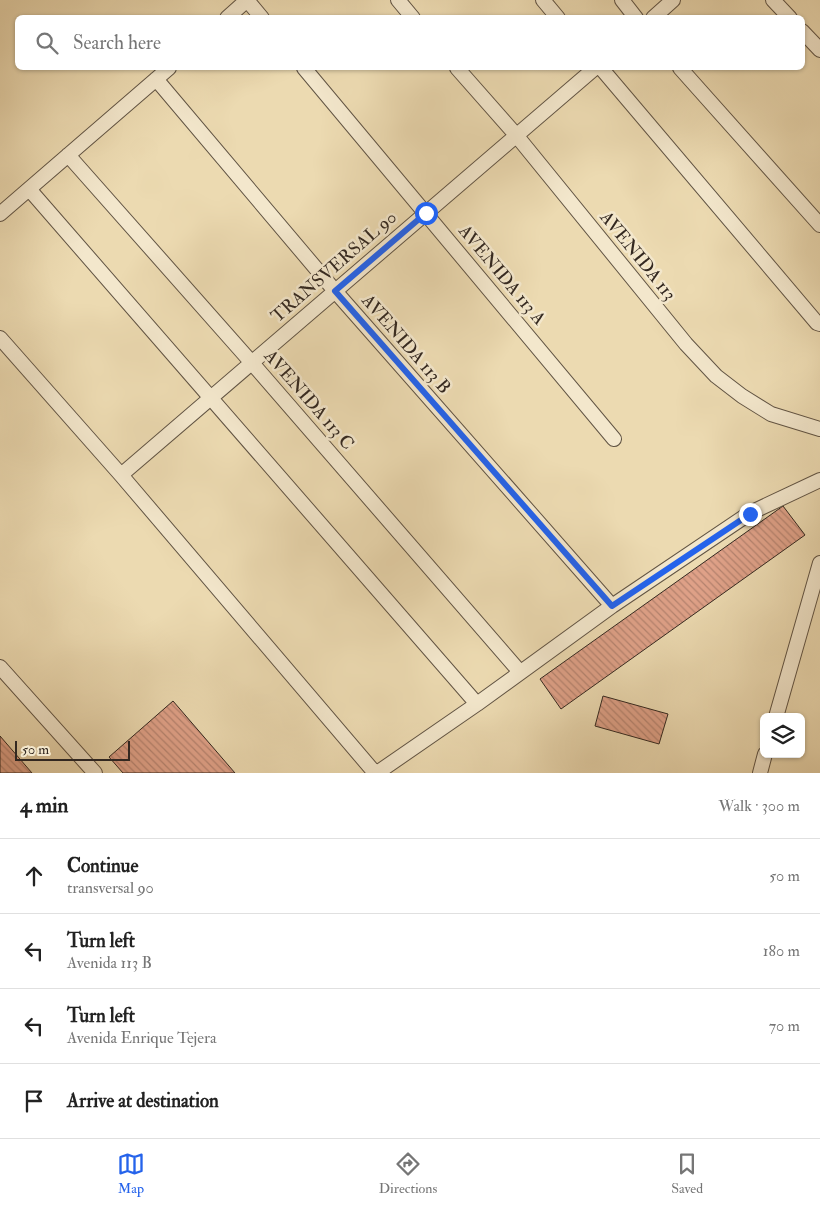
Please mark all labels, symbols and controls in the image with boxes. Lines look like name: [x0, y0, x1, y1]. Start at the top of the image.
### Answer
search box: [15, 15, 805, 70]
icon: search: [33, 29, 61, 57]
text: Search here: [73, 31, 161, 55]
route start: [415, 202, 438, 225]
street label: TRANSVERSAL 90: [266, 206, 402, 328]
street label: AVENIDA 113: [594, 206, 681, 306]
street label: AVENIDA 113 A: [453, 219, 551, 330]
street label: AVENIDA 113 B: [356, 289, 455, 398]
street label: AVENIDA 113 C: [258, 344, 359, 455]
route end: [739, 503, 762, 526]
map controls: [760, 713, 805, 758]
button: layers: [760, 713, 805, 758]
scale bar: [15, 738, 130, 761]
text: 50 m: [22, 741, 49, 758]
text: 4 min: [20, 792, 68, 819]
text: Walk · 300 m: [719, 796, 800, 816]
text: Continue: [67, 854, 138, 878]
icon: ahead: [20, 862, 48, 890]
text: 50 m: [769, 866, 800, 886]
text: transversal 90: [67, 878, 154, 898]
text: Turn left: [67, 929, 135, 953]
icon: left: [20, 937, 48, 965]
text: 180 m: [763, 941, 800, 961]
text: Avenida 113 B: [67, 953, 152, 973]
text: Turn left: [67, 1004, 135, 1028]
icon: left: [20, 1012, 48, 1040]
text: 70 m: [769, 1016, 800, 1036]
text: Avenida Enrique Tejera: [67, 1028, 217, 1048]
icon: arrive: [20, 1087, 48, 1115]
text: Arrive at destination: [67, 1089, 219, 1113]
tab: Map: [117, 1150, 145, 1197]
tab: Directions: [379, 1150, 437, 1197]
tab: Saved: [671, 1150, 703, 1197]

